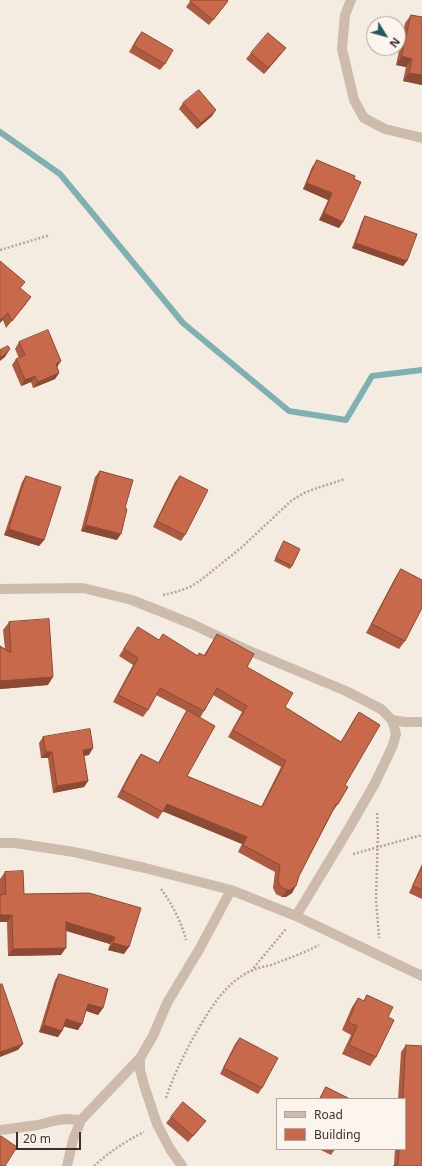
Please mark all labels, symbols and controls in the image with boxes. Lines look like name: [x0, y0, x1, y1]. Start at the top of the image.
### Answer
north arrow: [366, 16, 406, 56]
text: N: [387, 35, 404, 51]
legend: [276, 1098, 406, 1150]
text: Road: [314, 1106, 343, 1123]
scale bar: [18, 1124, 83, 1150]
text: Building: [314, 1126, 361, 1143]
text: 20 m: [23, 1130, 51, 1147]

